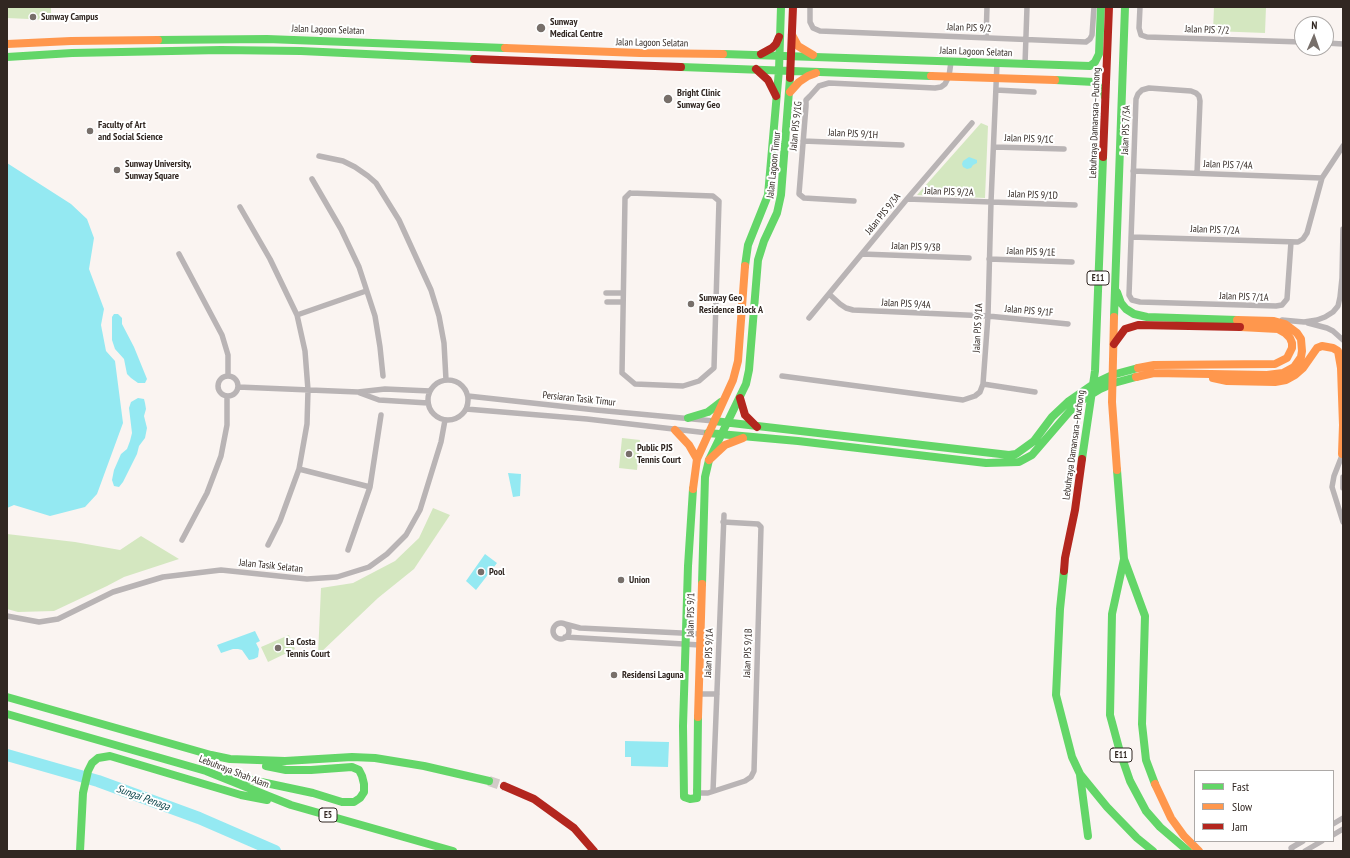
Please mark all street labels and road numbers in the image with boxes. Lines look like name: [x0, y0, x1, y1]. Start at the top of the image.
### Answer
street label: Jalan PJS 9/2: [947, 21, 991, 35]
street label: Jalan Lagoon Selatan: [292, 23, 364, 37]
street label: Jalan PJS 7/2: [1185, 23, 1229, 37]
street label: Jalan Lagoon Selatan: [616, 36, 688, 50]
street label: Jalan Lagoon Selatan: [940, 45, 1012, 59]
street label: Lebuhraya Damansara–Puchong: [1087, 67, 1103, 179]
street label: Jalan PJS 9/1G: [787, 101, 805, 151]
street label: Jalan PJS 7/3A: [1119, 105, 1133, 155]
street label: Jalan PJS 9/1H: [828, 127, 878, 141]
street label: Jalan Lagoon Timur: [765, 131, 783, 199]
street label: Jalan PJS 9/1C: [1004, 132, 1054, 146]
street label: Jalan PJS 7/4A: [1203, 158, 1253, 172]
street label: Jalan PJS 9/2A: [924, 185, 974, 199]
street label: Jalan PJS 9/1D: [1008, 188, 1058, 202]
street label: Jalan PJS 9/3A: [863, 191, 903, 237]
street label: Jalan PJS 7/2A: [1190, 223, 1240, 237]
street label: Jalan PJS 9/3B: [891, 240, 941, 254]
street label: Jalan PJS 9/1E: [1006, 245, 1056, 259]
road number: E11: [1087, 271, 1109, 285]
street label: Jalan PJS 7/1A: [1219, 290, 1269, 304]
street label: Jalan PJS 9/4A: [881, 297, 931, 311]
street label: Jalan PJS 9/1A: [971, 303, 985, 353]
street label: Jalan PJS 9/1F: [1004, 303, 1054, 319]
street label: Persiaran Tasik Timur: [542, 389, 616, 409]
street label: Lebuhraya Damansara–Puchong: [1060, 389, 1088, 501]
street label: Jalan Tasik Selatan: [238, 557, 304, 575]
street label: Jalan PJS 9/1: [685, 593, 697, 637]
street label: Jalan PJS 9/1A: [702, 628, 716, 678]
street label: Jalan PJS 9/1B: [741, 628, 755, 678]
road number: E11: [1110, 748, 1132, 762]
street label: Lebuhraya Shah Alam: [197, 753, 271, 791]
road number: E5: [319, 808, 337, 822]

